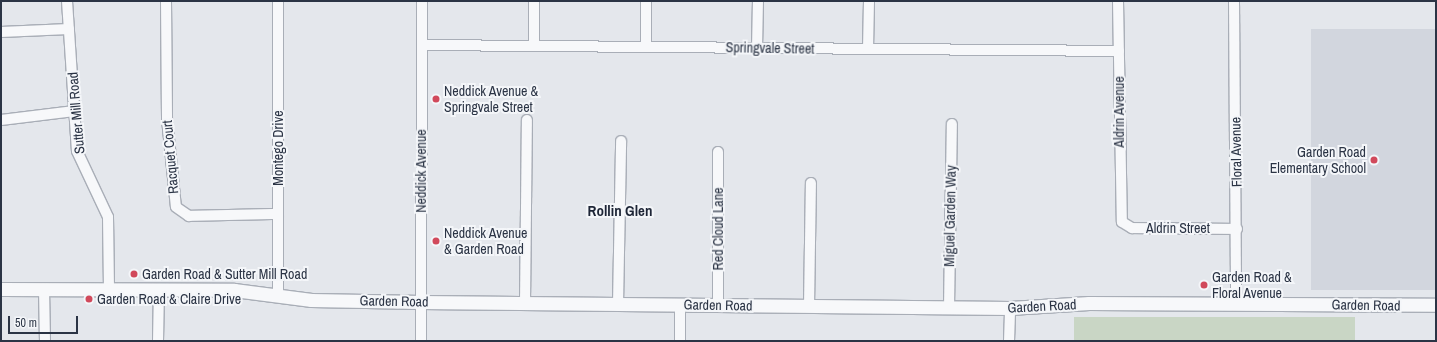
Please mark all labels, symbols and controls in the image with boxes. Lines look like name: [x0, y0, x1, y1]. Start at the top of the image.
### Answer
street label: Springvale Street: [726, 39, 814, 57]
street label: Sutter Mill Road: [64, 71, 88, 155]
street label: Aldrin Avenue: [1111, 76, 1127, 148]
place label: Neddick Avenue & Springvale Street: [444, 83, 539, 116]
marker: Neddick Avenue & Springvale Street: [431, 94, 441, 104]
street label: Montego Drive: [270, 110, 286, 186]
street label: Floral Avenue: [1227, 117, 1245, 187]
street label: Racquet Court: [158, 119, 182, 195]
street label: Neddick Avenue: [413, 129, 429, 213]
place label: Garden Road Elementary School: [1270, 144, 1366, 176]
marker: Garden Road Elementary School: [1369, 155, 1379, 165]
street label: Miguel Garden Way: [941, 165, 959, 267]
street label: Red Cloud Lane: [710, 188, 726, 270]
district label: Rollin Glen: [588, 202, 652, 220]
street label: Aldrin Street: [1146, 220, 1210, 236]
place label: Neddick Avenue & Garden Road: [444, 225, 528, 258]
marker: Neddick Avenue & Garden Road: [431, 236, 441, 246]
place label: Garden Road & Sutter Mill Road: [142, 266, 307, 282]
marker: Garden Road & Sutter Mill Road: [129, 269, 139, 279]
place label: Garden Road & Floral Avenue: [1212, 269, 1292, 302]
marker: Garden Road & Floral Avenue: [1199, 280, 1209, 290]
place label: Garden Road & Claire Drive: [97, 291, 241, 307]
street label: Garden Road: [359, 292, 429, 310]
marker: Garden Road & Claire Drive: [84, 294, 94, 304]
street label: Garden Road: [683, 296, 753, 314]
street label: Garden Road: [1007, 296, 1077, 316]
street label: Garden Road: [1331, 296, 1401, 314]
scale bar: [10, 308, 80, 334]
text: 50 m: [15, 315, 37, 331]

